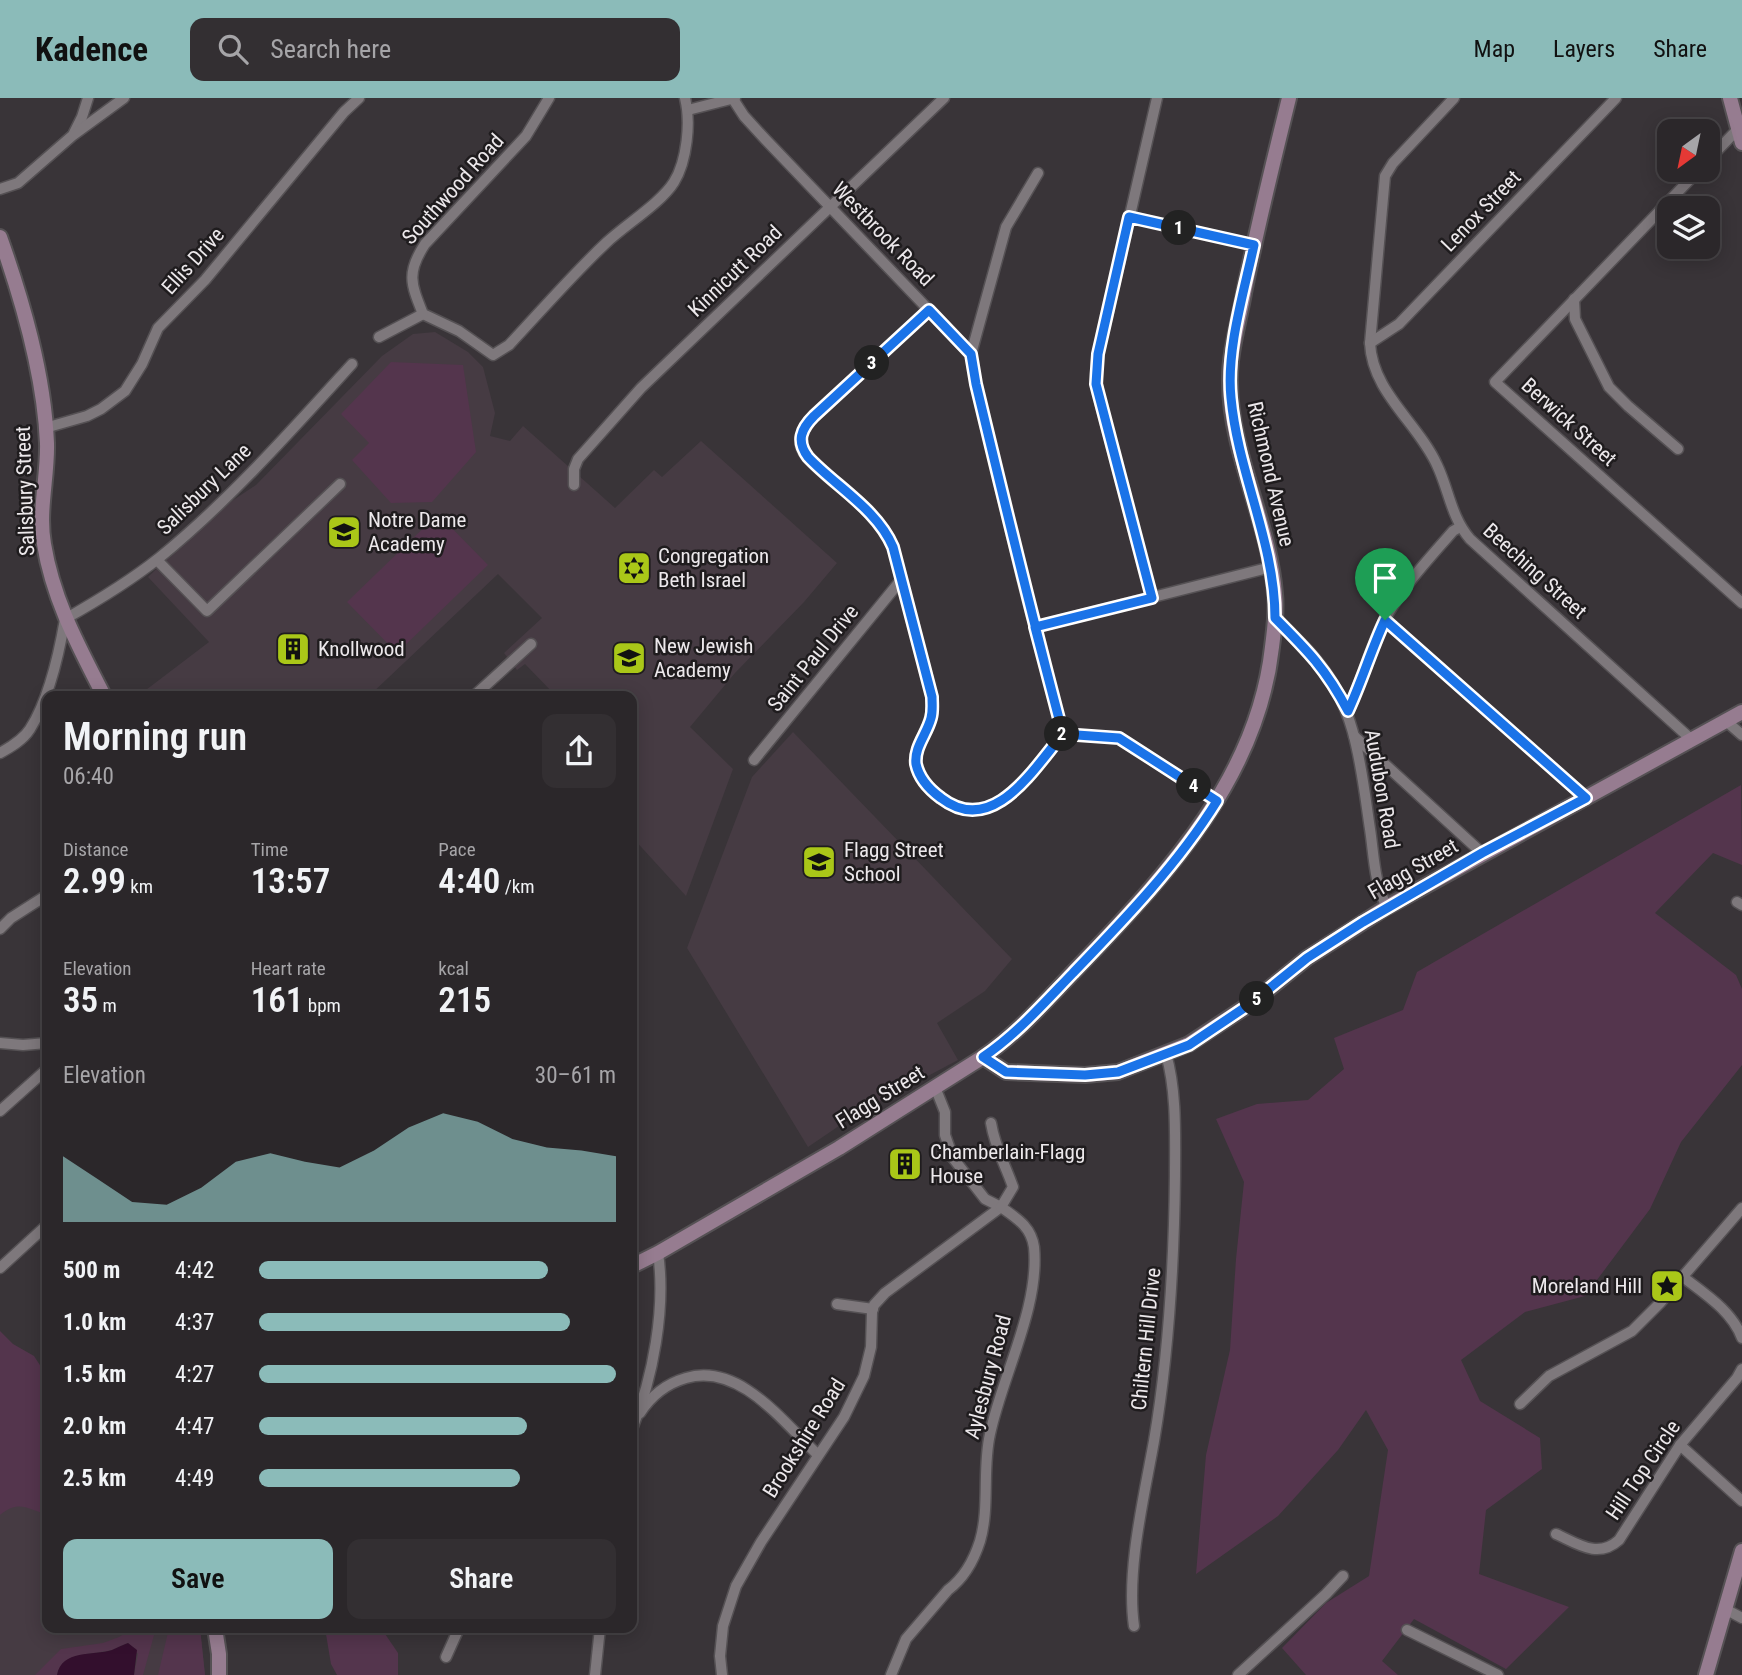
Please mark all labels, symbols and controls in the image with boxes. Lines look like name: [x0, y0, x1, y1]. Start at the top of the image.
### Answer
search box: [190, 18, 680, 81]
text: Kadence: [35, 30, 148, 69]
icon: search: [214, 30, 252, 68]
text: Search here: [270, 34, 391, 64]
text: Map: [1474, 35, 1515, 63]
text: Layers: [1553, 35, 1615, 63]
text: Share: [1653, 35, 1707, 63]
north arrow: [1657, 119, 1720, 182]
map controls: [1657, 119, 1720, 259]
street label: Southwood Road: [397, 129, 509, 249]
street label: Lenox Street: [1436, 165, 1526, 257]
street label: Westbrook Road: [827, 177, 939, 291]
button: layers: [1657, 196, 1720, 259]
pin: 1: [1162, 211, 1196, 246]
text: 1: [1174, 216, 1183, 239]
street label: Kinnicutt Road: [683, 220, 787, 322]
street label: Ellis Drive: [157, 223, 229, 299]
pin: 3: [854, 345, 890, 380]
text: 3: [867, 351, 876, 374]
street label: Berwick Street: [1517, 373, 1621, 471]
street label: Richmond Avenue: [1243, 399, 1299, 549]
street label: Salisbury Street: [11, 426, 39, 556]
street label: Salisbury Lane: [152, 438, 256, 540]
place label: Notre Dame Academy: [368, 508, 466, 556]
school or university icon: Notre Dame Academy: [325, 513, 363, 551]
street label: Beeching Street: [1479, 518, 1591, 624]
place label: Congregation Beth Israel: [658, 544, 769, 592]
pin: [1355, 548, 1415, 620]
synagogue icon: Congregation Beth Israel: [615, 549, 653, 587]
icon: arrive: [1366, 559, 1404, 597]
street label: Saint Paul Drive: [763, 600, 863, 716]
building icon: Knollwood: [274, 630, 312, 668]
place label: New Jewish Academy: [654, 634, 754, 682]
place label: Knollwood: [318, 637, 405, 661]
school or university icon: New Jewish Academy: [610, 639, 648, 677]
button: share: [542, 714, 616, 788]
text: Morning run: [63, 715, 247, 759]
pin: 2: [1044, 716, 1080, 752]
text: 2: [1057, 722, 1066, 745]
street label: Audubon Road: [1360, 727, 1404, 851]
text: 06:40: [63, 763, 114, 790]
pin: 4: [1176, 768, 1212, 804]
text: 4: [1189, 774, 1198, 797]
street label: Flagg Street: [1364, 834, 1462, 904]
text: Distance: [63, 838, 128, 861]
text: Time: [251, 838, 288, 861]
text: Pace: [438, 838, 476, 861]
place label: Flagg Street School: [844, 838, 944, 886]
school or university icon: Flagg Street School: [800, 843, 838, 881]
text: 2.99: [63, 861, 126, 902]
text: 13:57: [251, 861, 330, 902]
text: 4:40: [438, 861, 500, 902]
text: km: [126, 875, 153, 898]
text: /km: [500, 875, 535, 898]
text: Elevation: [63, 957, 131, 980]
text: Heart rate: [251, 957, 326, 980]
text: kcal: [438, 957, 469, 980]
text: 35: [63, 980, 98, 1021]
text: 161: [251, 980, 303, 1021]
text: 215: [438, 980, 491, 1021]
pin: 5: [1240, 982, 1274, 1016]
text: 5: [1252, 987, 1261, 1010]
text: m: [98, 994, 117, 1017]
text: bpm: [303, 994, 341, 1017]
street label: Flagg Street: [831, 1060, 929, 1134]
text: Elevation: [63, 1062, 146, 1089]
text: 30–61 m: [535, 1062, 616, 1089]
place label: Chamberlain-Flagg House: [930, 1140, 1085, 1188]
building icon: Chamberlain-Flagg House: [886, 1145, 924, 1183]
text: 500 m: [63, 1257, 120, 1284]
text: 4:42: [175, 1257, 214, 1284]
street label: Chiltern Hill Drive: [1127, 1266, 1165, 1412]
place icon: Moreland Hill: [1648, 1267, 1686, 1305]
place label: Moreland Hill: [1532, 1274, 1642, 1298]
text: 1.0 km: [63, 1309, 126, 1336]
text: 4:37: [175, 1309, 214, 1336]
street label: Aylesbury Road: [960, 1312, 1016, 1442]
text: 1.5 km: [63, 1361, 126, 1388]
text: 4:27: [175, 1361, 214, 1388]
street label: Brookshire Road: [758, 1374, 850, 1502]
text: 2.0 km: [63, 1413, 126, 1440]
text: 4:47: [175, 1413, 214, 1440]
street label: Hill Top Circle: [1601, 1416, 1685, 1524]
text: 2.5 km: [63, 1465, 126, 1492]
text: 4:49: [175, 1465, 214, 1492]
button: Save: [63, 1539, 333, 1619]
button: Share: [347, 1539, 616, 1619]

